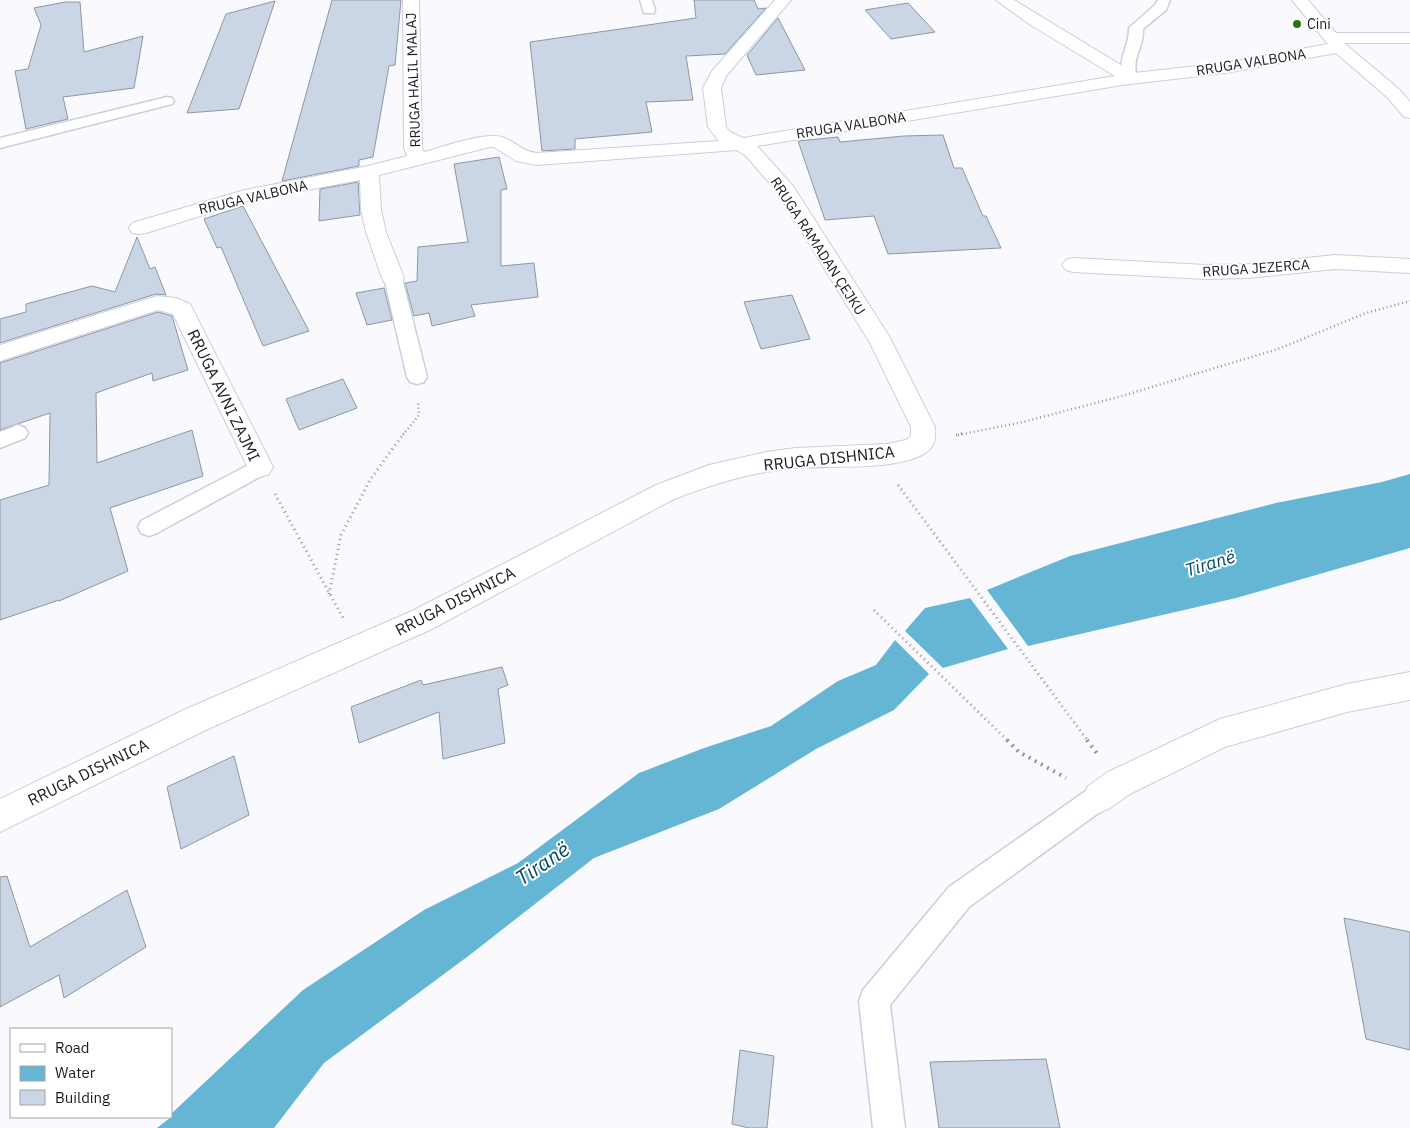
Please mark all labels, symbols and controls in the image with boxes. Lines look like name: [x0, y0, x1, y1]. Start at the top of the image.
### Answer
street label: RRUGA HALIL MALAJ: [402, 12, 424, 148]
place label: Cini: [1307, 15, 1331, 33]
marker: Cini: [1291, 18, 1303, 30]
street label: RRUGA VALBONA: [1195, 44, 1307, 80]
street label: RRUGA VALBONA: [795, 107, 907, 143]
street label: RRUGA RAMADAN ÇEJKU: [767, 174, 869, 318]
street label: RRUGA VALBONA: [197, 176, 309, 218]
street label: RRUGA JEZERCA: [1202, 255, 1310, 281]
street label: RRUGA AVNI ZAJMI: [183, 326, 265, 464]
street label: RRUGA DISHNICA: [762, 441, 896, 475]
water label: Tiranë: [1182, 545, 1238, 581]
street label: RRUGA DISHNICA: [392, 562, 518, 640]
street label: RRUGA DISHNICA: [24, 734, 152, 810]
water label: Tiranë: [510, 835, 575, 891]
legend: [10, 1028, 172, 1118]
text: Road: [55, 1038, 90, 1057]
text: Water: [55, 1063, 96, 1082]
text: Building: [55, 1088, 110, 1107]

